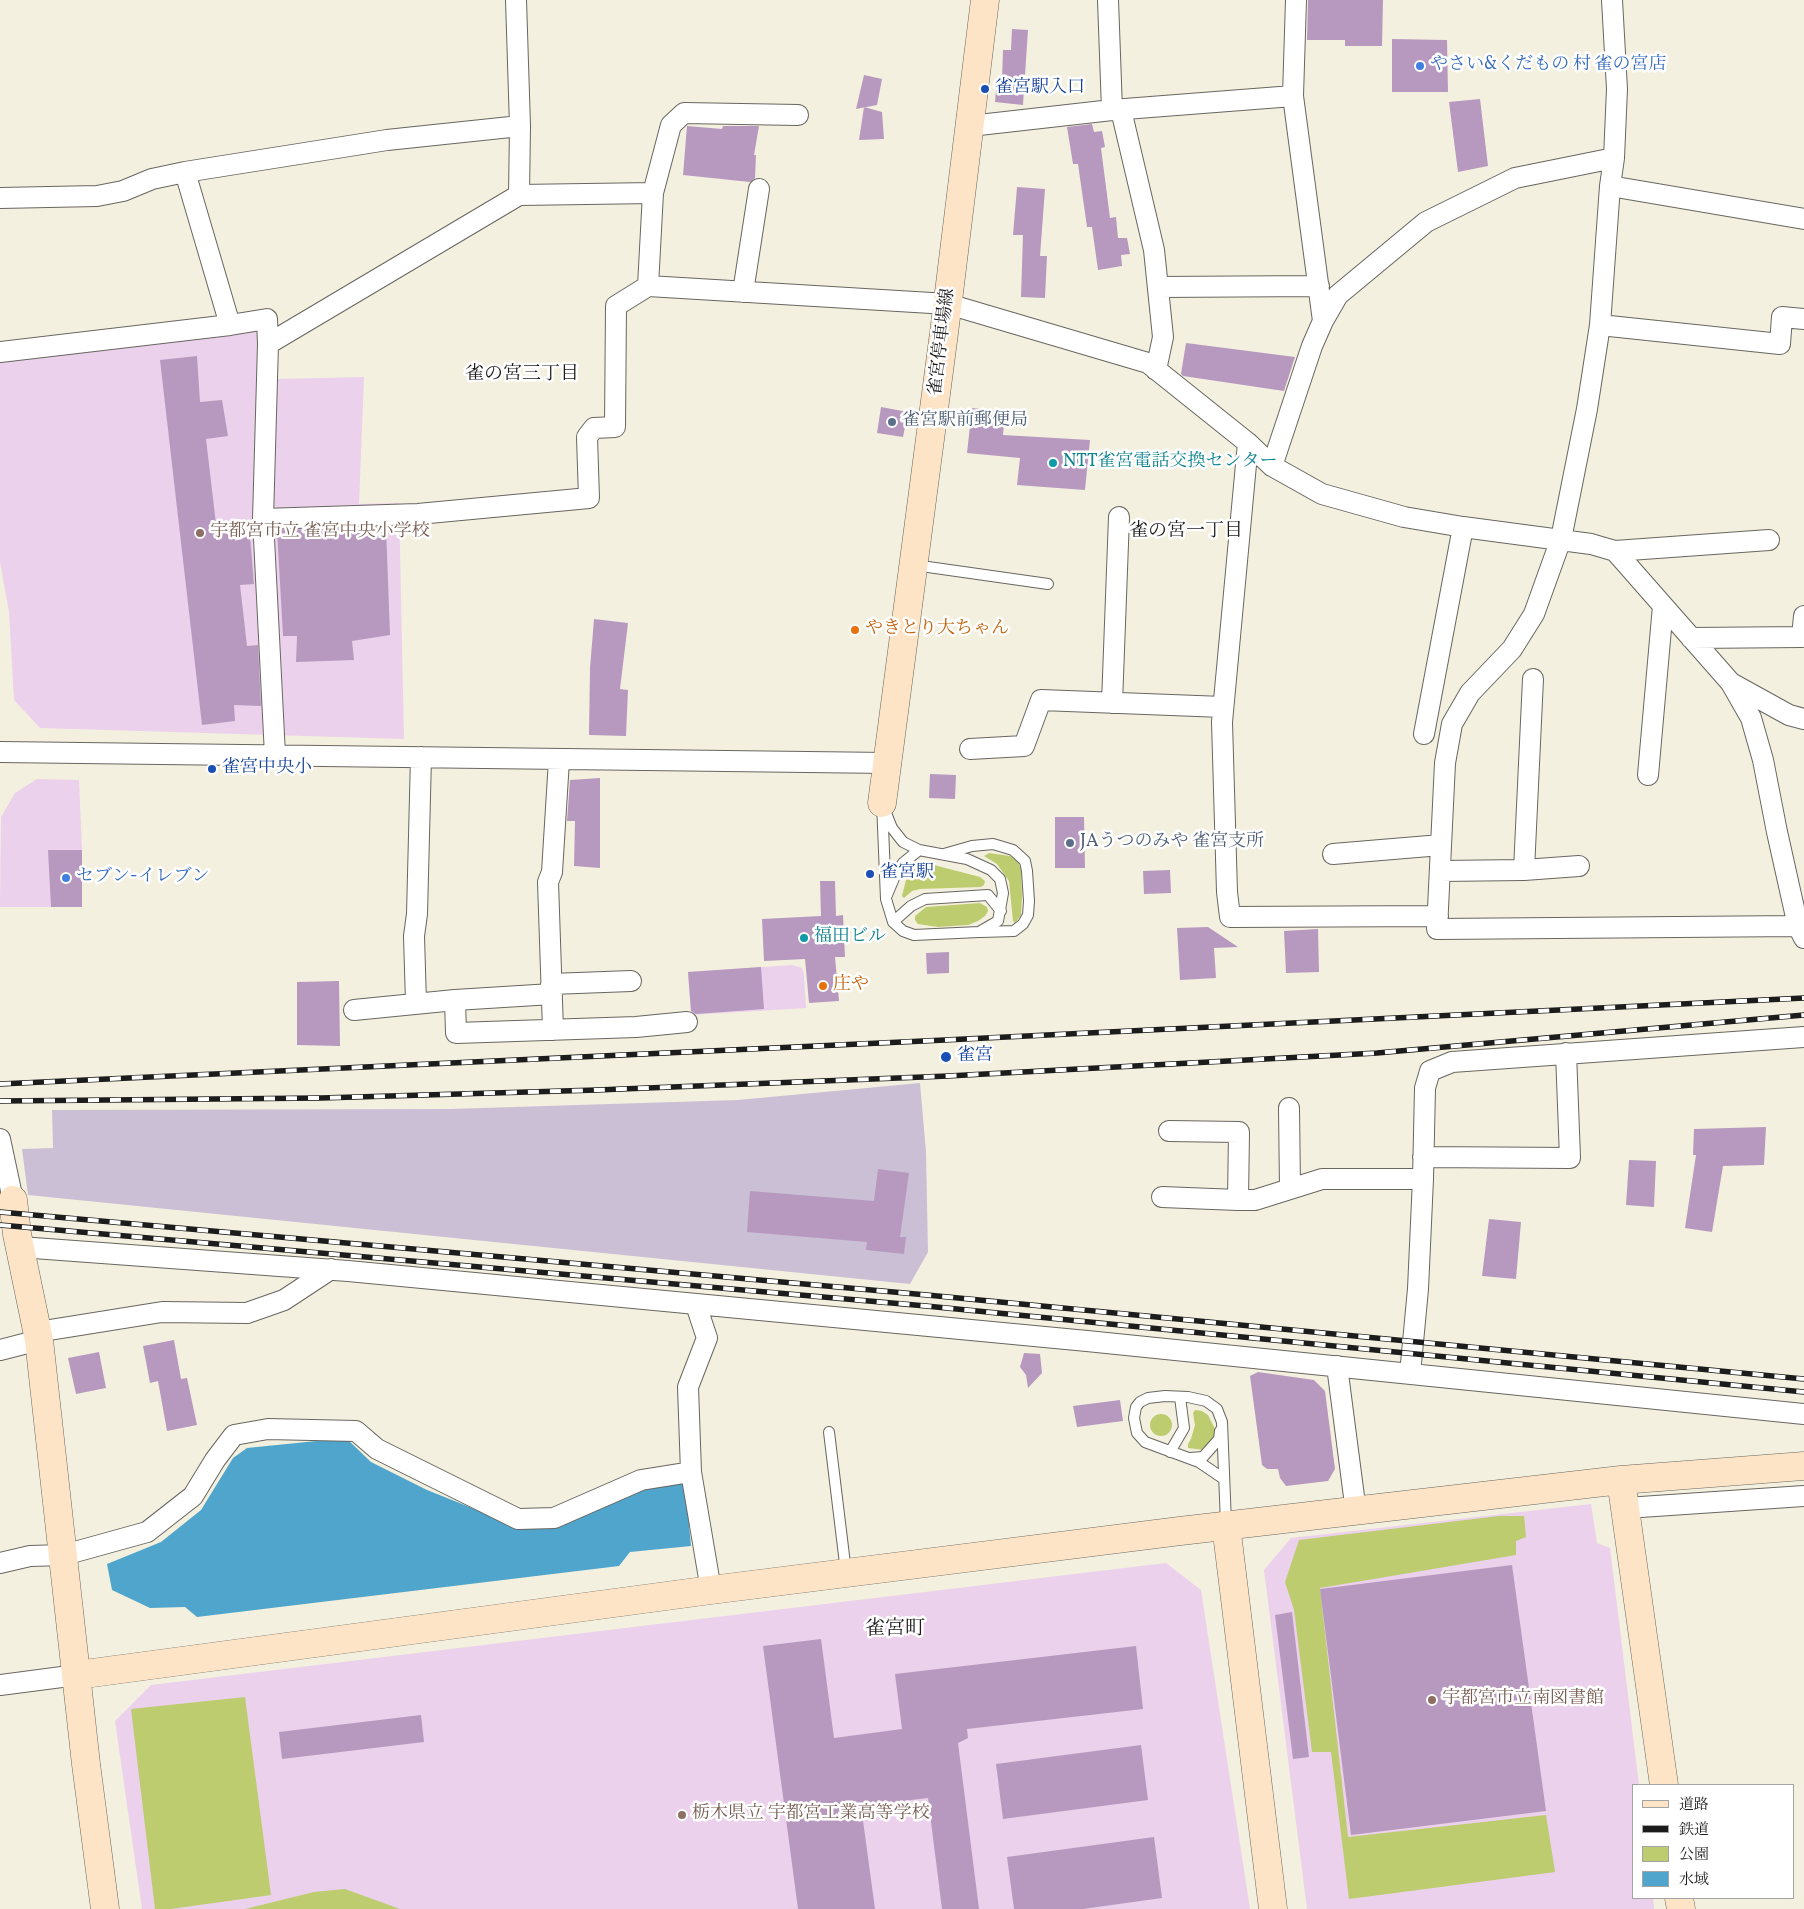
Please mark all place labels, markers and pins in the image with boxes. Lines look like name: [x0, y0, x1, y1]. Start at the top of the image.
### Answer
place label: やさい&くだもの 村 雀の宮店: [1430, 55, 1667, 77]
marker: やさい&くだもの 村 雀の宮店: [1414, 60, 1426, 72]
place label: 雀宮駅入口: [995, 78, 1085, 100]
marker: 雀宮駅入口: [979, 83, 991, 95]
place label: 雀宮駅前郵便局: [902, 411, 1028, 433]
marker: 雀宮駅前郵便局: [886, 416, 898, 428]
place label: NTT雀宮電話交換センター: [1063, 452, 1277, 474]
marker: NTT雀宮電話交換センター: [1047, 457, 1059, 469]
place label: 宇都宮市立 雀宮中央小学校: [210, 522, 430, 544]
marker: 宇都宮市立 雀宮中央小学校: [194, 527, 206, 539]
place label: やきとり大ちゃん: [865, 619, 1009, 641]
marker: やきとり大ちゃん: [849, 624, 861, 636]
place label: 雀宮中央小: [222, 758, 312, 780]
marker: 雀宮中央小: [206, 763, 218, 775]
place label: JAうつのみや 雀宮支所: [1080, 832, 1264, 854]
marker: JAうつのみや 雀宮支所: [1064, 837, 1076, 849]
place label: 雀宮駅: [880, 863, 934, 885]
place label: セブン-イレブン: [76, 867, 210, 889]
marker: 雀宮駅: [864, 868, 876, 880]
marker: セブン-イレブン: [60, 872, 72, 884]
place label: 福田ビル: [814, 927, 886, 949]
marker: 福田ビル: [798, 932, 810, 944]
place label: 庄や: [833, 975, 869, 997]
marker: 庄や: [817, 980, 829, 992]
place label: 雀宮: [957, 1046, 993, 1068]
marker: 雀宮: [939, 1050, 953, 1064]
place label: 宇都宮市立南図書館: [1442, 1689, 1604, 1711]
marker: 宇都宮市立南図書館: [1426, 1694, 1438, 1706]
place label: 栃木県立 宇都宮工業高等学校: [692, 1804, 930, 1826]
marker: 栃木県立 宇都宮工業高等学校: [676, 1809, 688, 1821]

